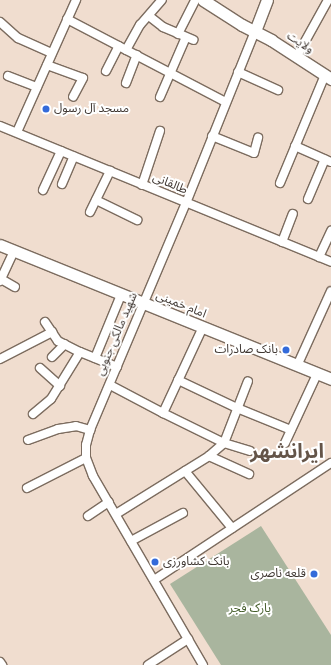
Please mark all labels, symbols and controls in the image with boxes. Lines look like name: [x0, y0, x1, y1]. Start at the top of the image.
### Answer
street label: ولایت: [284, 29, 316, 57]
place label: مسجد آل رسول: [54, 102, 129, 116]
marker: مسجد آل رسول: [41, 104, 51, 114]
street label: طالقانی: [151, 170, 189, 198]
street label: امام خمینی: [154, 288, 208, 322]
street label: شهید مالکی جنوبی: [93, 290, 141, 378]
place label: بانک صادرات: [214, 343, 278, 357]
marker: بانک صادرات: [281, 345, 291, 355]
district label: ایرانشهر: [250, 439, 324, 463]
place label: بانک کشاورزی: [163, 555, 230, 569]
marker: بانک کشاورزی: [150, 557, 160, 567]
place label: قلعه ناصری: [251, 567, 306, 581]
marker: قلعه ناصری: [309, 569, 319, 579]
park label: پارک فجر: [229, 602, 271, 616]

